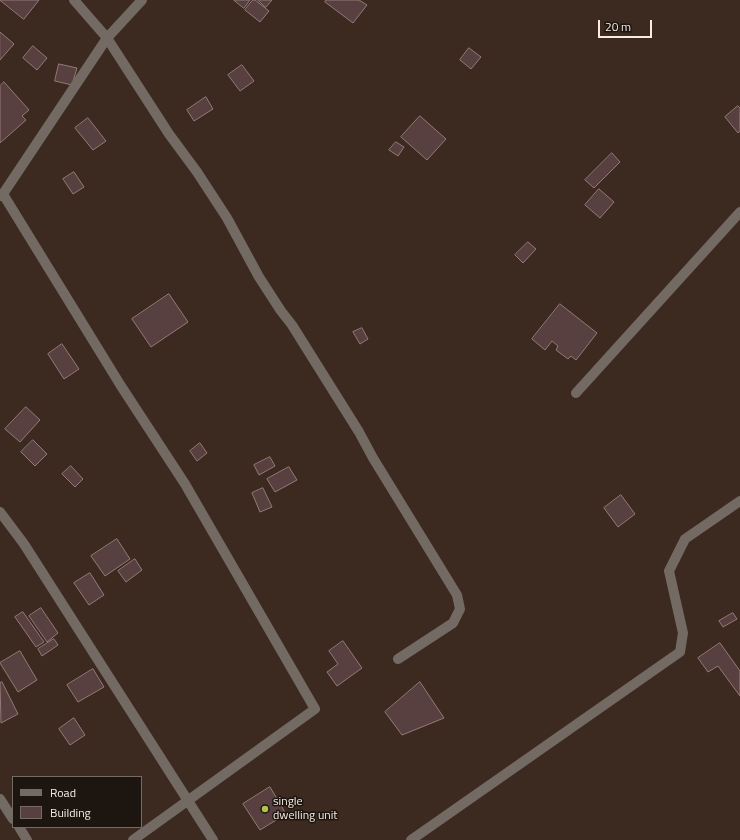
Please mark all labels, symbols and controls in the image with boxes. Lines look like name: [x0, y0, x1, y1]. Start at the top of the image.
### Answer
scale bar: [600, 12, 654, 38]
text: 20 m: [605, 17, 631, 36]
legend: [12, 776, 142, 828]
text: Road: [50, 783, 76, 802]
place label: single dwelling unit: [273, 795, 338, 823]
text: Building: [50, 803, 91, 822]
marker: single dwelling unit: [260, 804, 270, 814]

